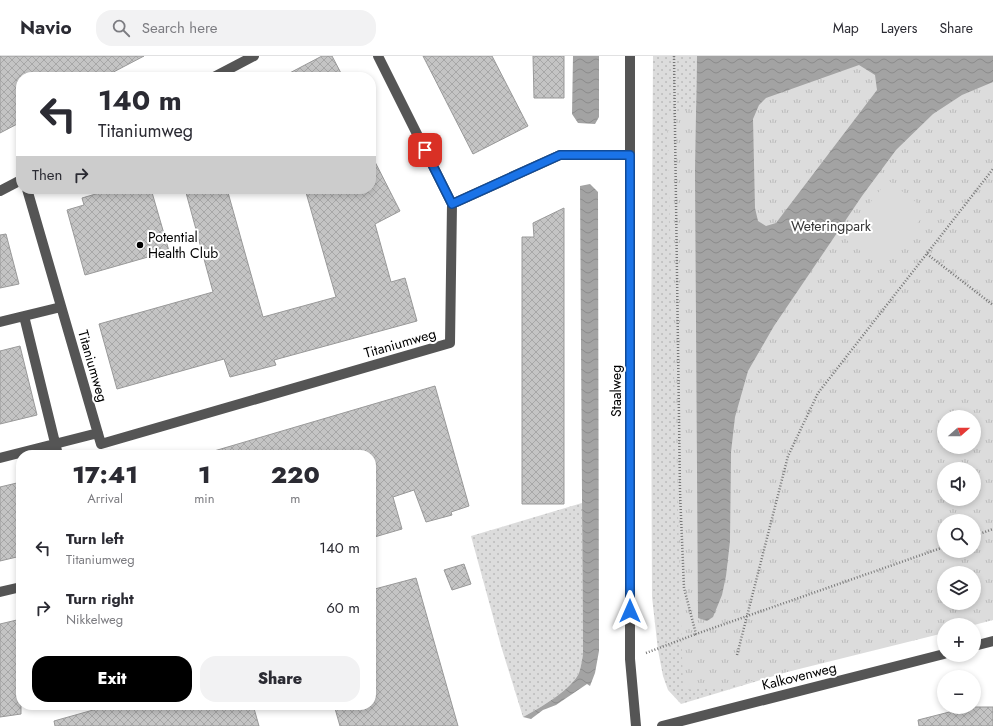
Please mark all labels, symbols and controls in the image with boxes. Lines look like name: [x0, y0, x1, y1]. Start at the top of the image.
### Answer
search box: [96, 10, 376, 46]
text: Navio: [20, 14, 72, 41]
icon: search: [110, 17, 132, 39]
text: Search here: [142, 17, 218, 39]
text: Map: [833, 18, 859, 38]
text: Layers: [881, 18, 917, 38]
text: Share: [939, 18, 973, 38]
text: 140 m: [98, 80, 182, 121]
icon: left: [32, 88, 84, 140]
text: Titaniumweg: [98, 118, 193, 144]
pin: [408, 133, 442, 167]
icon: arrive: [414, 139, 436, 161]
text: Then: [32, 164, 62, 186]
icon: right: [70, 164, 92, 186]
park label: Weteringpark: [791, 216, 872, 236]
place label: Potential Health Club: [148, 227, 218, 263]
marker: Potential Health Club: [135, 240, 145, 250]
street label: Titaniumweg: [362, 323, 438, 363]
street label: Titaniumweg: [73, 328, 113, 404]
street label: Staalweg: [606, 365, 626, 417]
north arrow: [937, 410, 981, 454]
map controls: [937, 410, 981, 714]
text: 17:41: [72, 457, 138, 492]
text: 1: [198, 457, 211, 492]
text: 220: [271, 457, 320, 492]
button: sound: [937, 462, 981, 506]
text: Arrival: [87, 489, 123, 508]
text: min: [194, 489, 215, 508]
text: m: [290, 489, 300, 508]
button: search: [937, 514, 981, 558]
text: Turn left: [66, 528, 124, 550]
icon: left: [32, 537, 54, 559]
text: 140 m: [319, 537, 360, 559]
text: Titaniumweg: [66, 550, 135, 569]
button: layers: [937, 566, 981, 610]
text: Turn right: [66, 588, 134, 610]
position arrow: [609, 590, 651, 632]
icon: right: [32, 597, 54, 619]
text: 60 m: [326, 597, 360, 619]
text: Nikkelweg: [66, 610, 123, 629]
button: +: [937, 618, 981, 662]
button: Exit: [32, 656, 192, 702]
button: Share: [200, 656, 360, 702]
street label: Kalkovenweg: [760, 657, 838, 695]
button: −: [937, 670, 981, 714]

